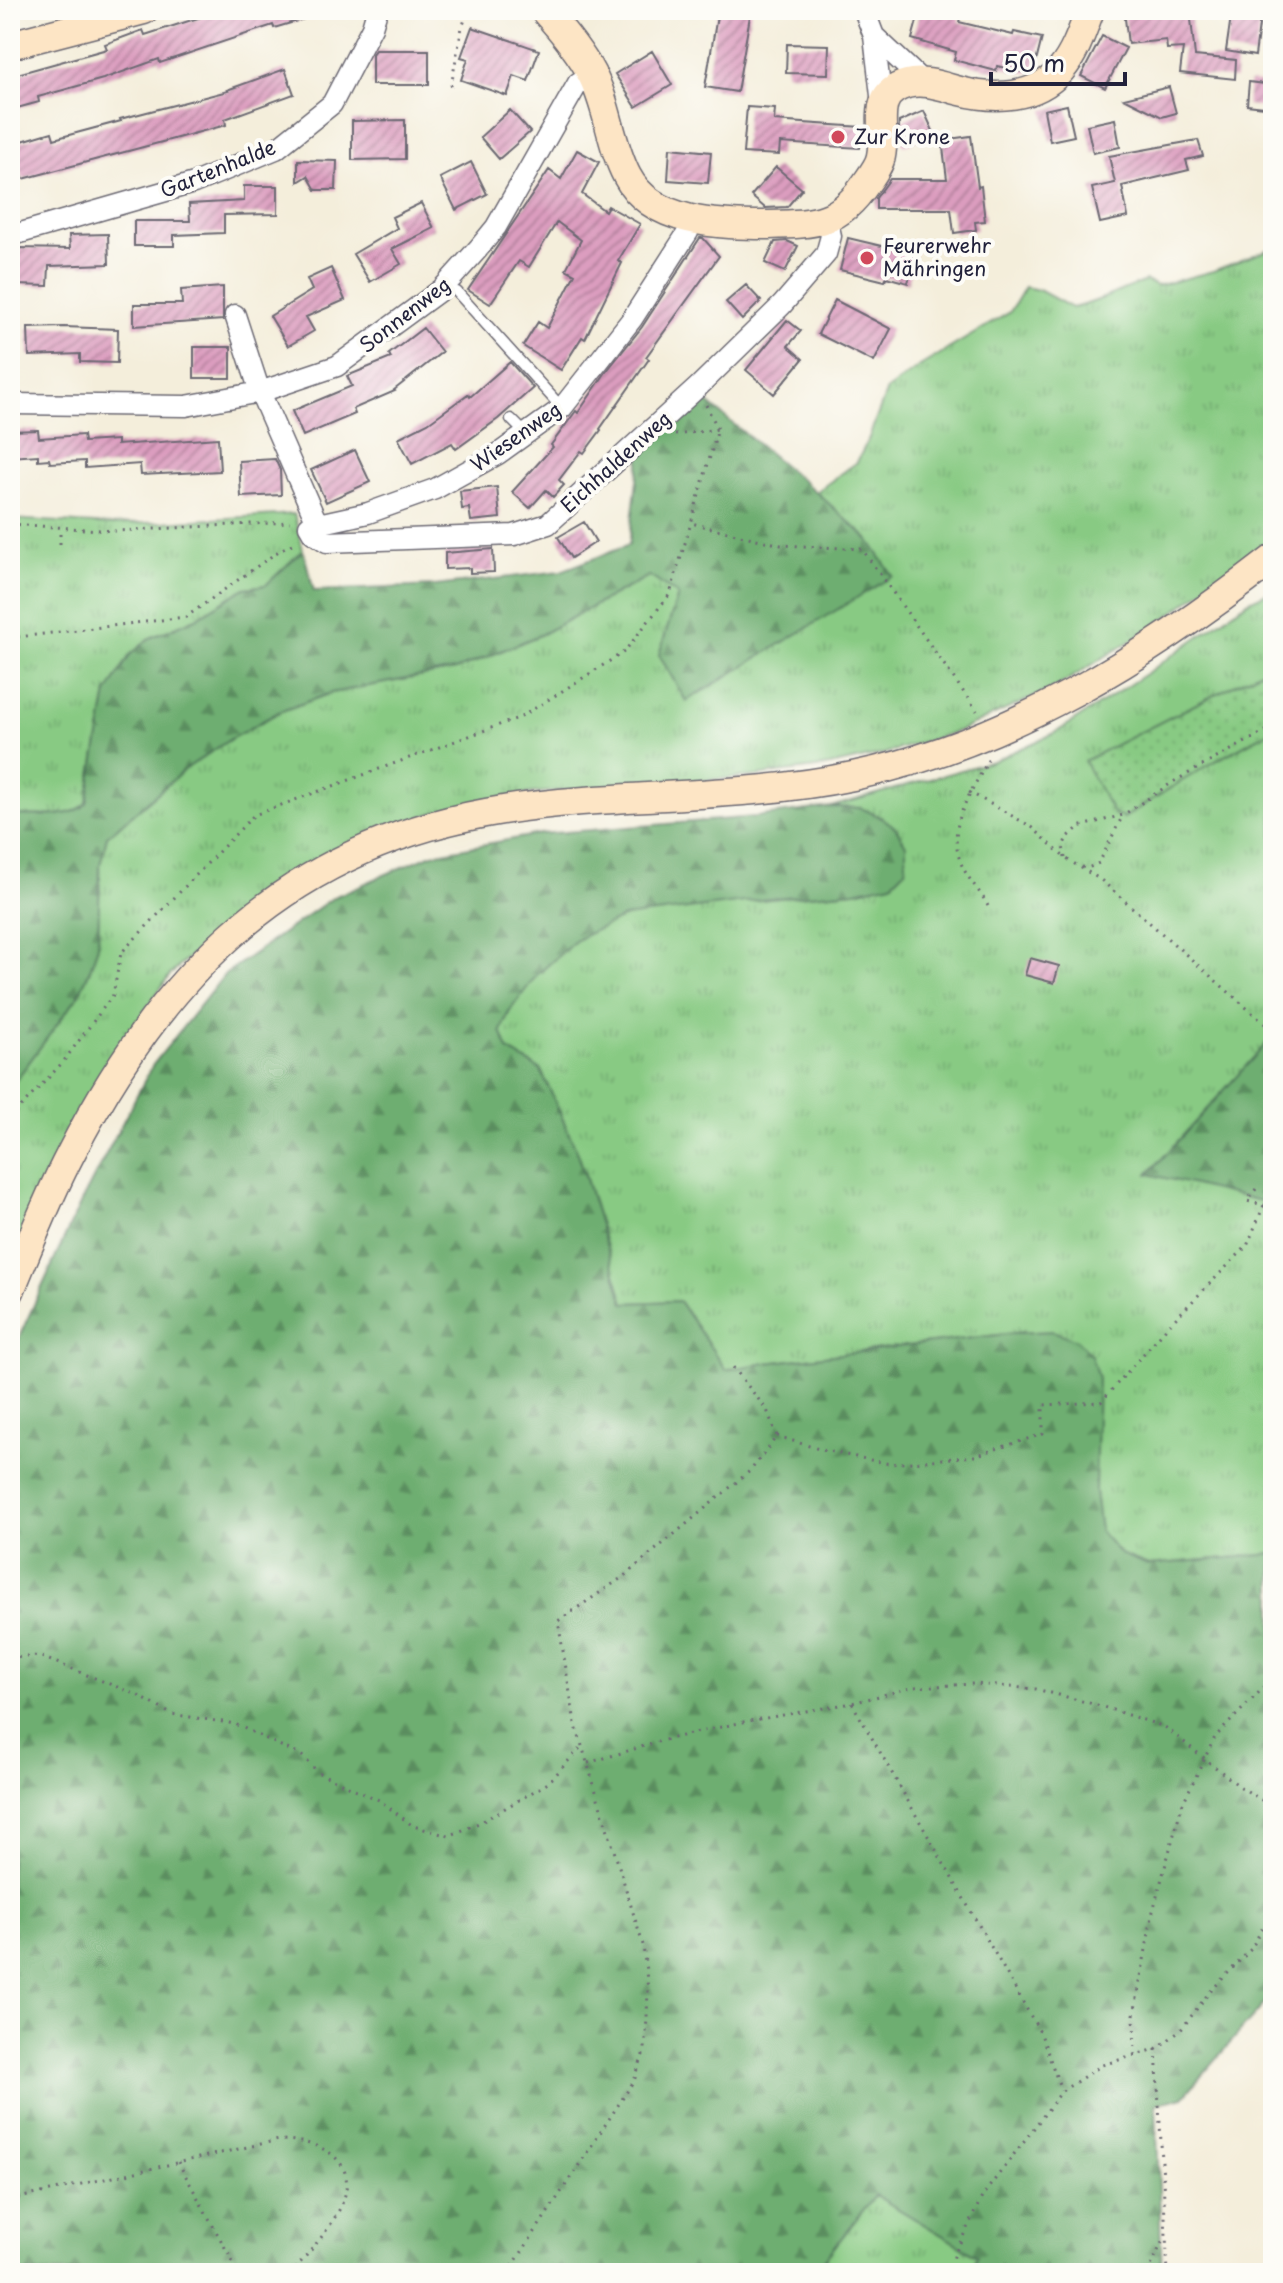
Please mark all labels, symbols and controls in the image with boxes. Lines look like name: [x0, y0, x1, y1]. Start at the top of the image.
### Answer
scale bar: [991, 36, 1125, 86]
text: 50 m: [1003, 44, 1065, 80]
place label: Zur Krone: [854, 121, 950, 151]
marker: Zur Krone: [829, 128, 847, 146]
street label: Gartenhalde: [155, 131, 280, 205]
place label: Feurerwehr Mähringen: [883, 230, 992, 283]
marker: Feurerwehr Mähringen: [858, 249, 876, 267]
street label: Sonnenweg: [352, 269, 456, 359]
street label: Wiesenweg: [464, 394, 567, 479]
street label: Eichhaldenweg: [553, 403, 677, 519]

